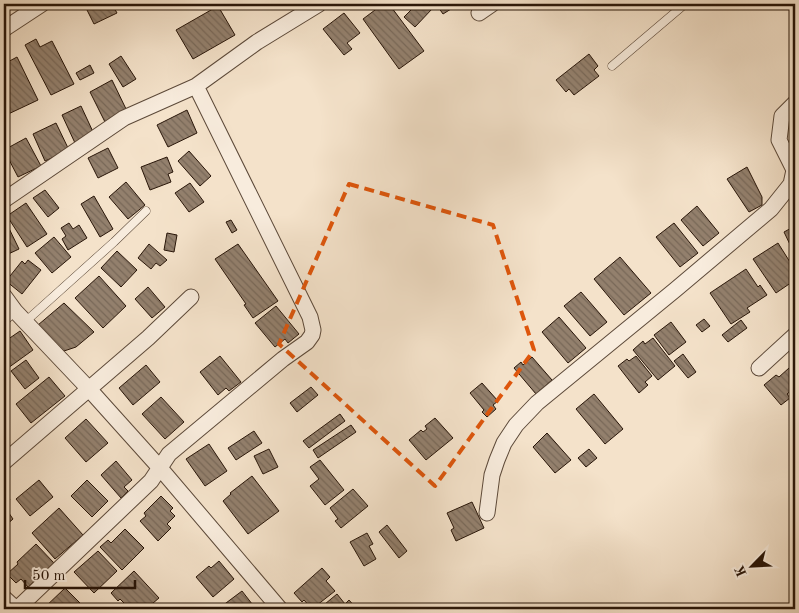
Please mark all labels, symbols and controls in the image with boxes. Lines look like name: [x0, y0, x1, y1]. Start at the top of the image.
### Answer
north arrow: [726, 540, 776, 590]
scale bar: [25, 558, 135, 590]
text: K: [732, 563, 750, 579]
text: 50 m: [32, 569, 66, 584]

